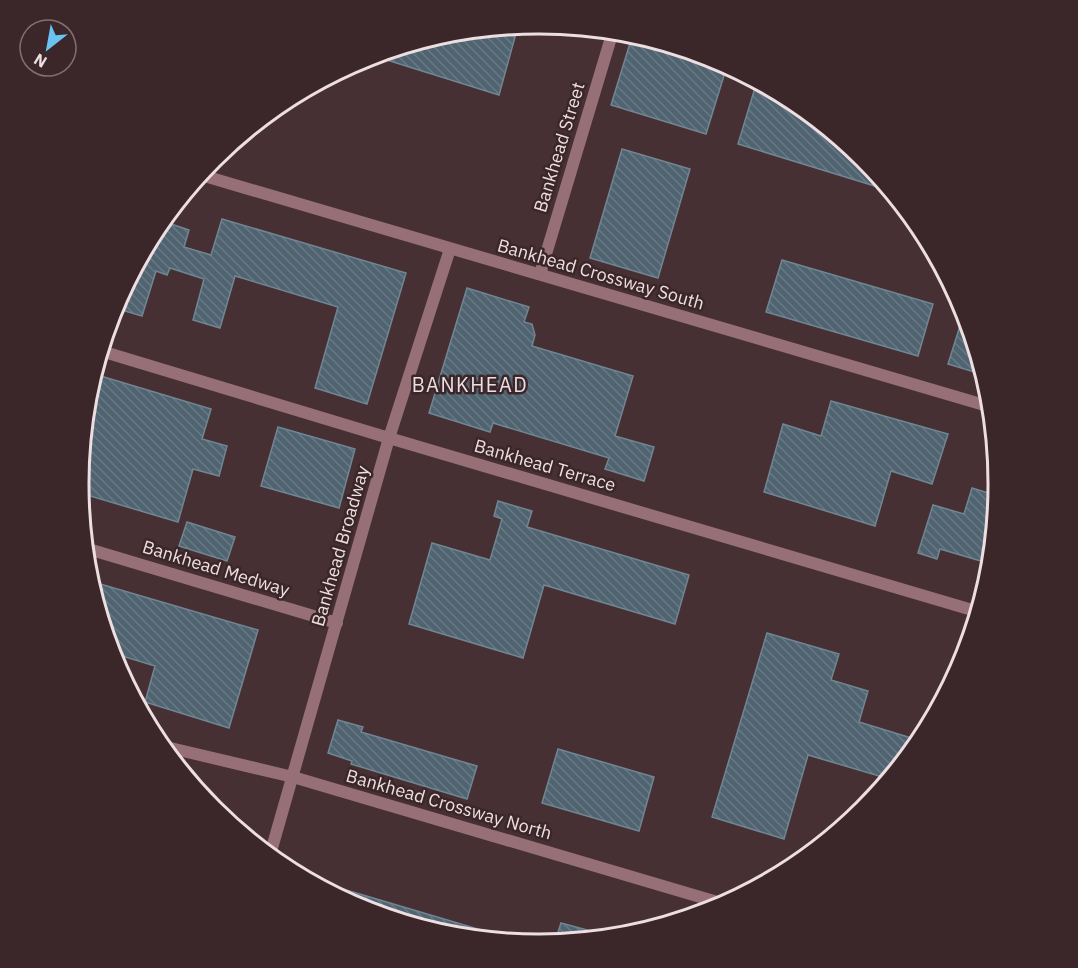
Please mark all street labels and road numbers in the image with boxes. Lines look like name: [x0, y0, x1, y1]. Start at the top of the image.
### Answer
street label: Bankhead Street: [528, 79, 590, 215]
street label: Bankhead Crossway South: [495, 233, 707, 315]
street label: Bankhead Terrace: [472, 434, 618, 496]
street label: Bankhead Broadway: [306, 463, 374, 629]
street label: Bankhead Medway: [140, 535, 292, 601]
street label: Bankhead Crossway North: [343, 764, 555, 844]

